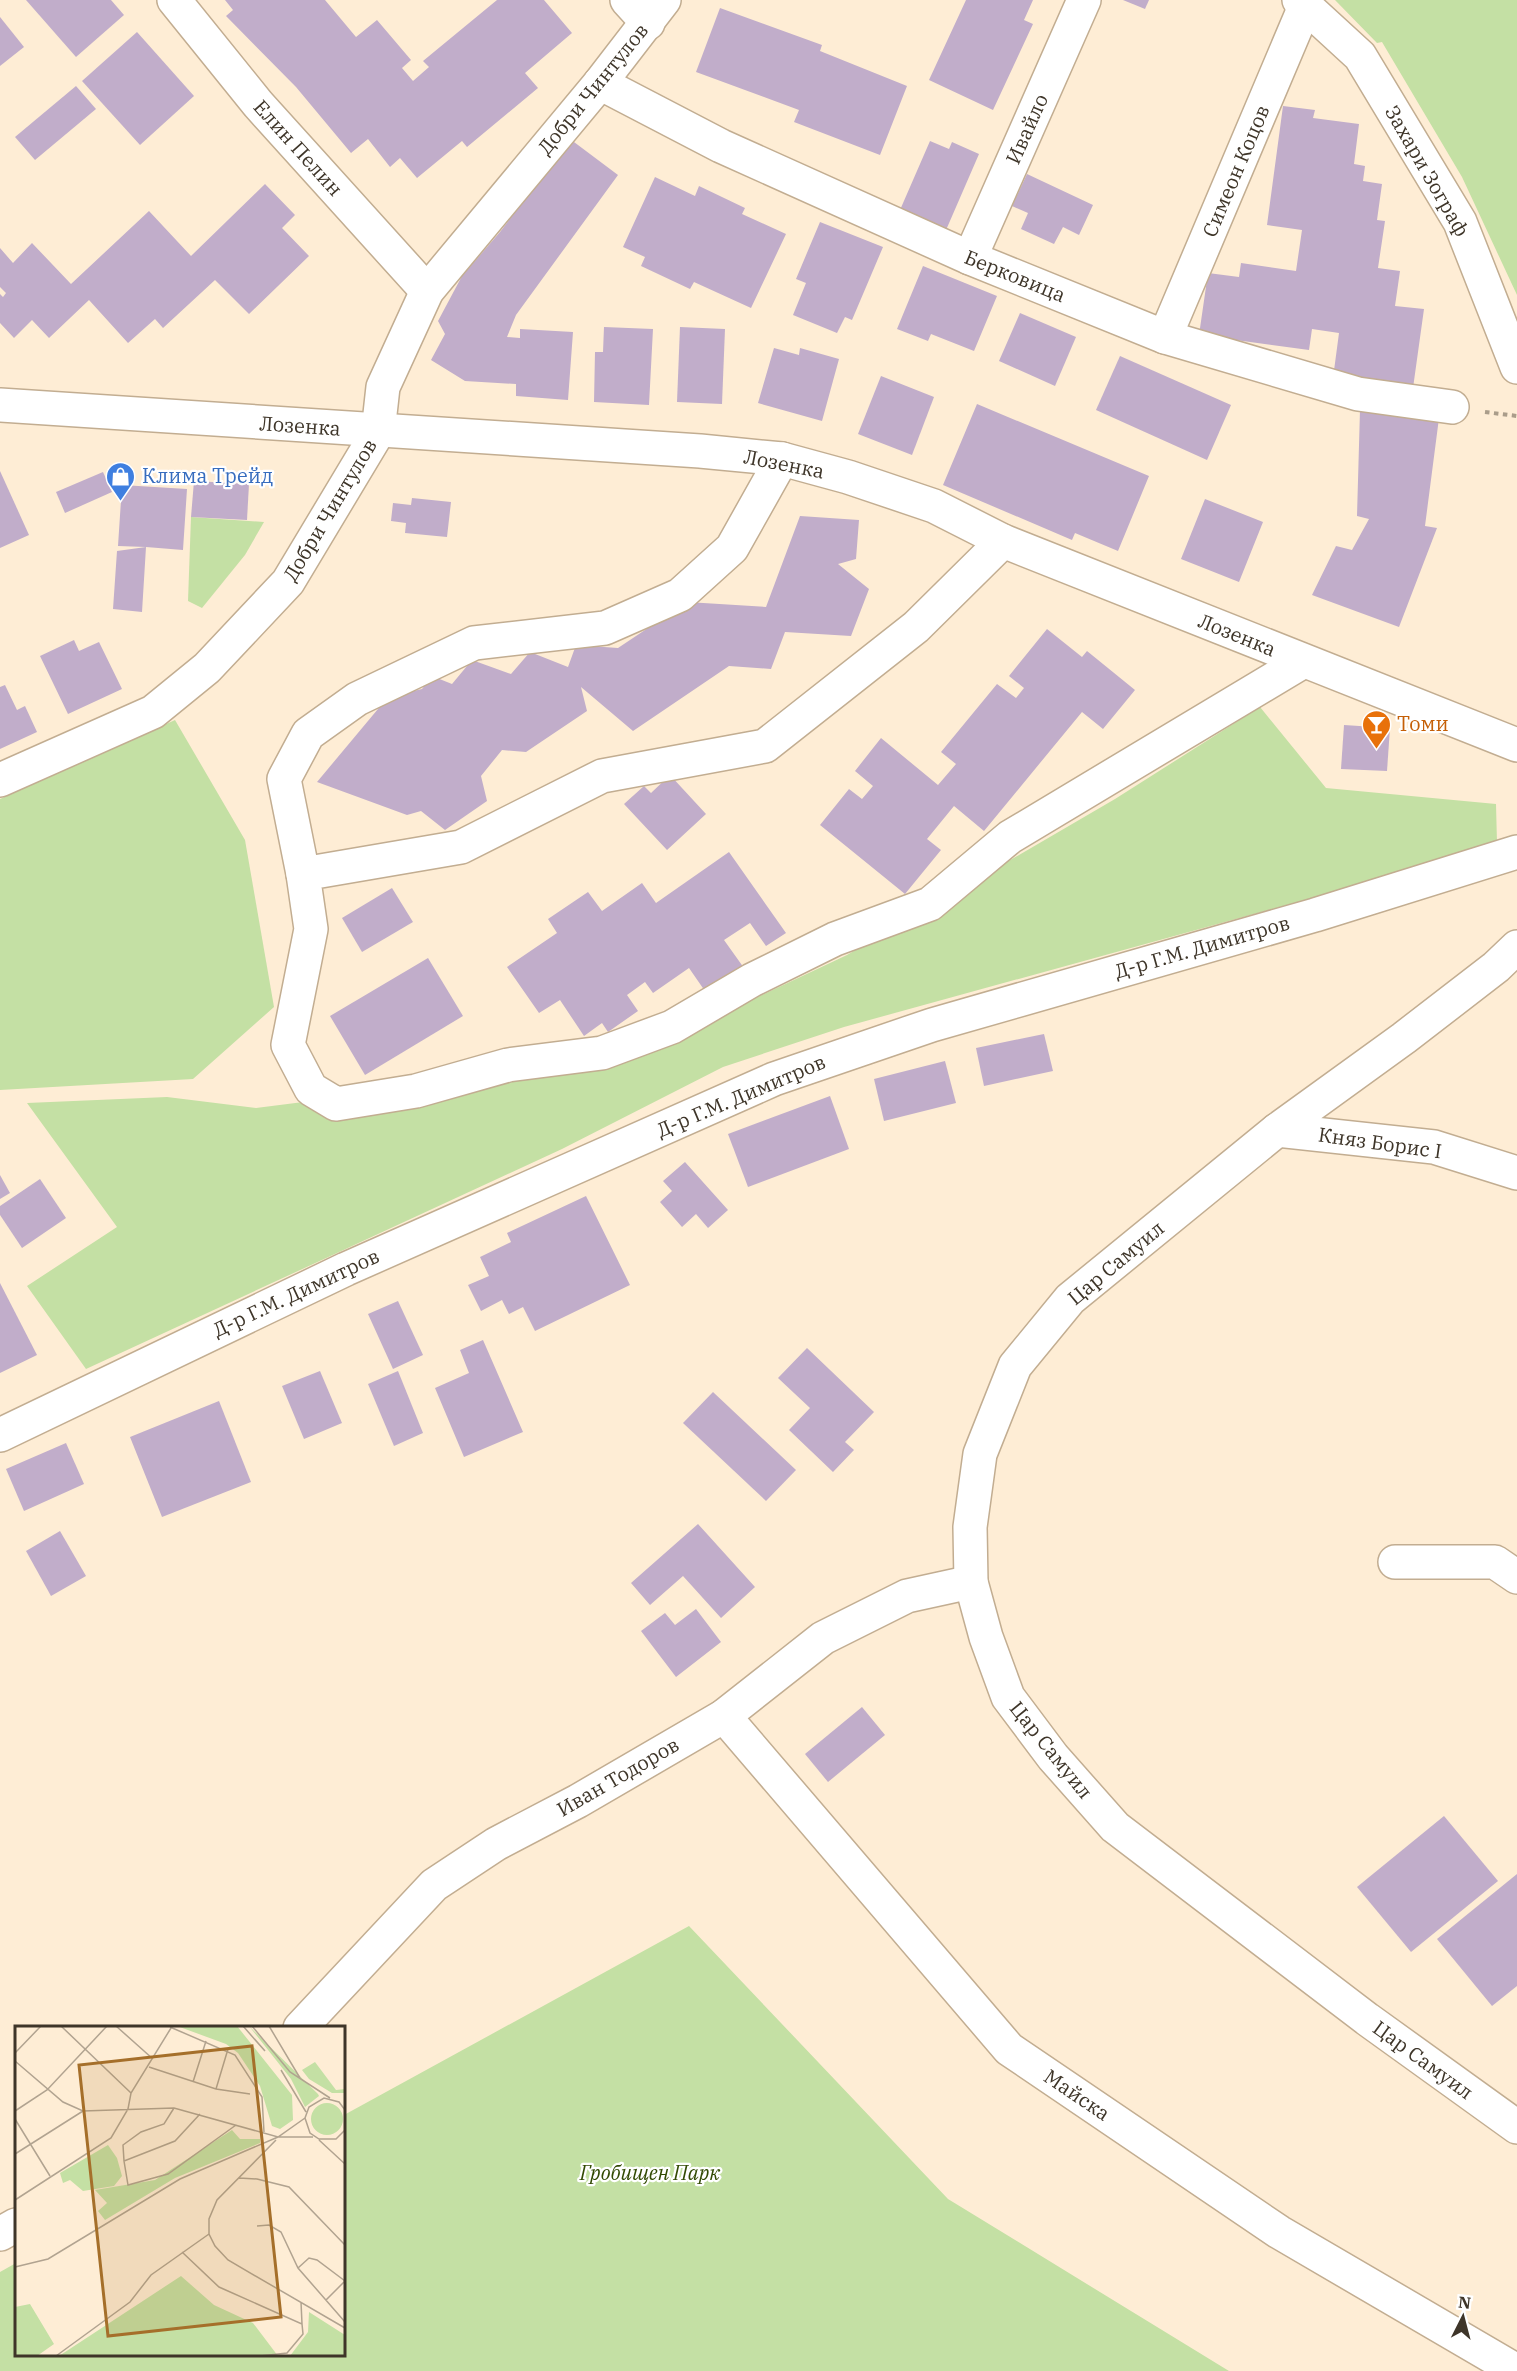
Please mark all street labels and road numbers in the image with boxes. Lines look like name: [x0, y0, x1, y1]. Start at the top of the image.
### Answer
street label: Добри Чинтулов: [531, 17, 654, 160]
street label: Ивайло: [999, 89, 1054, 168]
street label: Елин Пелин: [248, 94, 349, 202]
street label: Захари Зограф: [1379, 100, 1476, 241]
street label: Симеон Коцов: [1196, 101, 1276, 241]
street label: Берковица: [961, 243, 1070, 308]
street label: Лозенка: [258, 409, 342, 442]
street label: Добри Чинтулов: [276, 434, 383, 586]
street label: Лозенка: [742, 442, 827, 485]
street label: Лозенка: [1194, 607, 1280, 662]
street label: Д-р Г.М. Димитров: [1111, 909, 1293, 984]
street label: Д-р Г.М. Димитров: [652, 1048, 829, 1143]
street label: Княз Борис I: [1317, 1120, 1443, 1165]
street label: Цар Самуил: [1062, 1214, 1170, 1311]
street label: Д-р Г.М. Димитров: [208, 1242, 383, 1343]
street label: Цар Самуил: [1004, 1695, 1099, 1804]
street label: Иван Тодоров: [552, 1731, 684, 1823]
street label: Цар Самуил: [1368, 2014, 1479, 2105]
street label: Майска: [1039, 2063, 1116, 2127]

